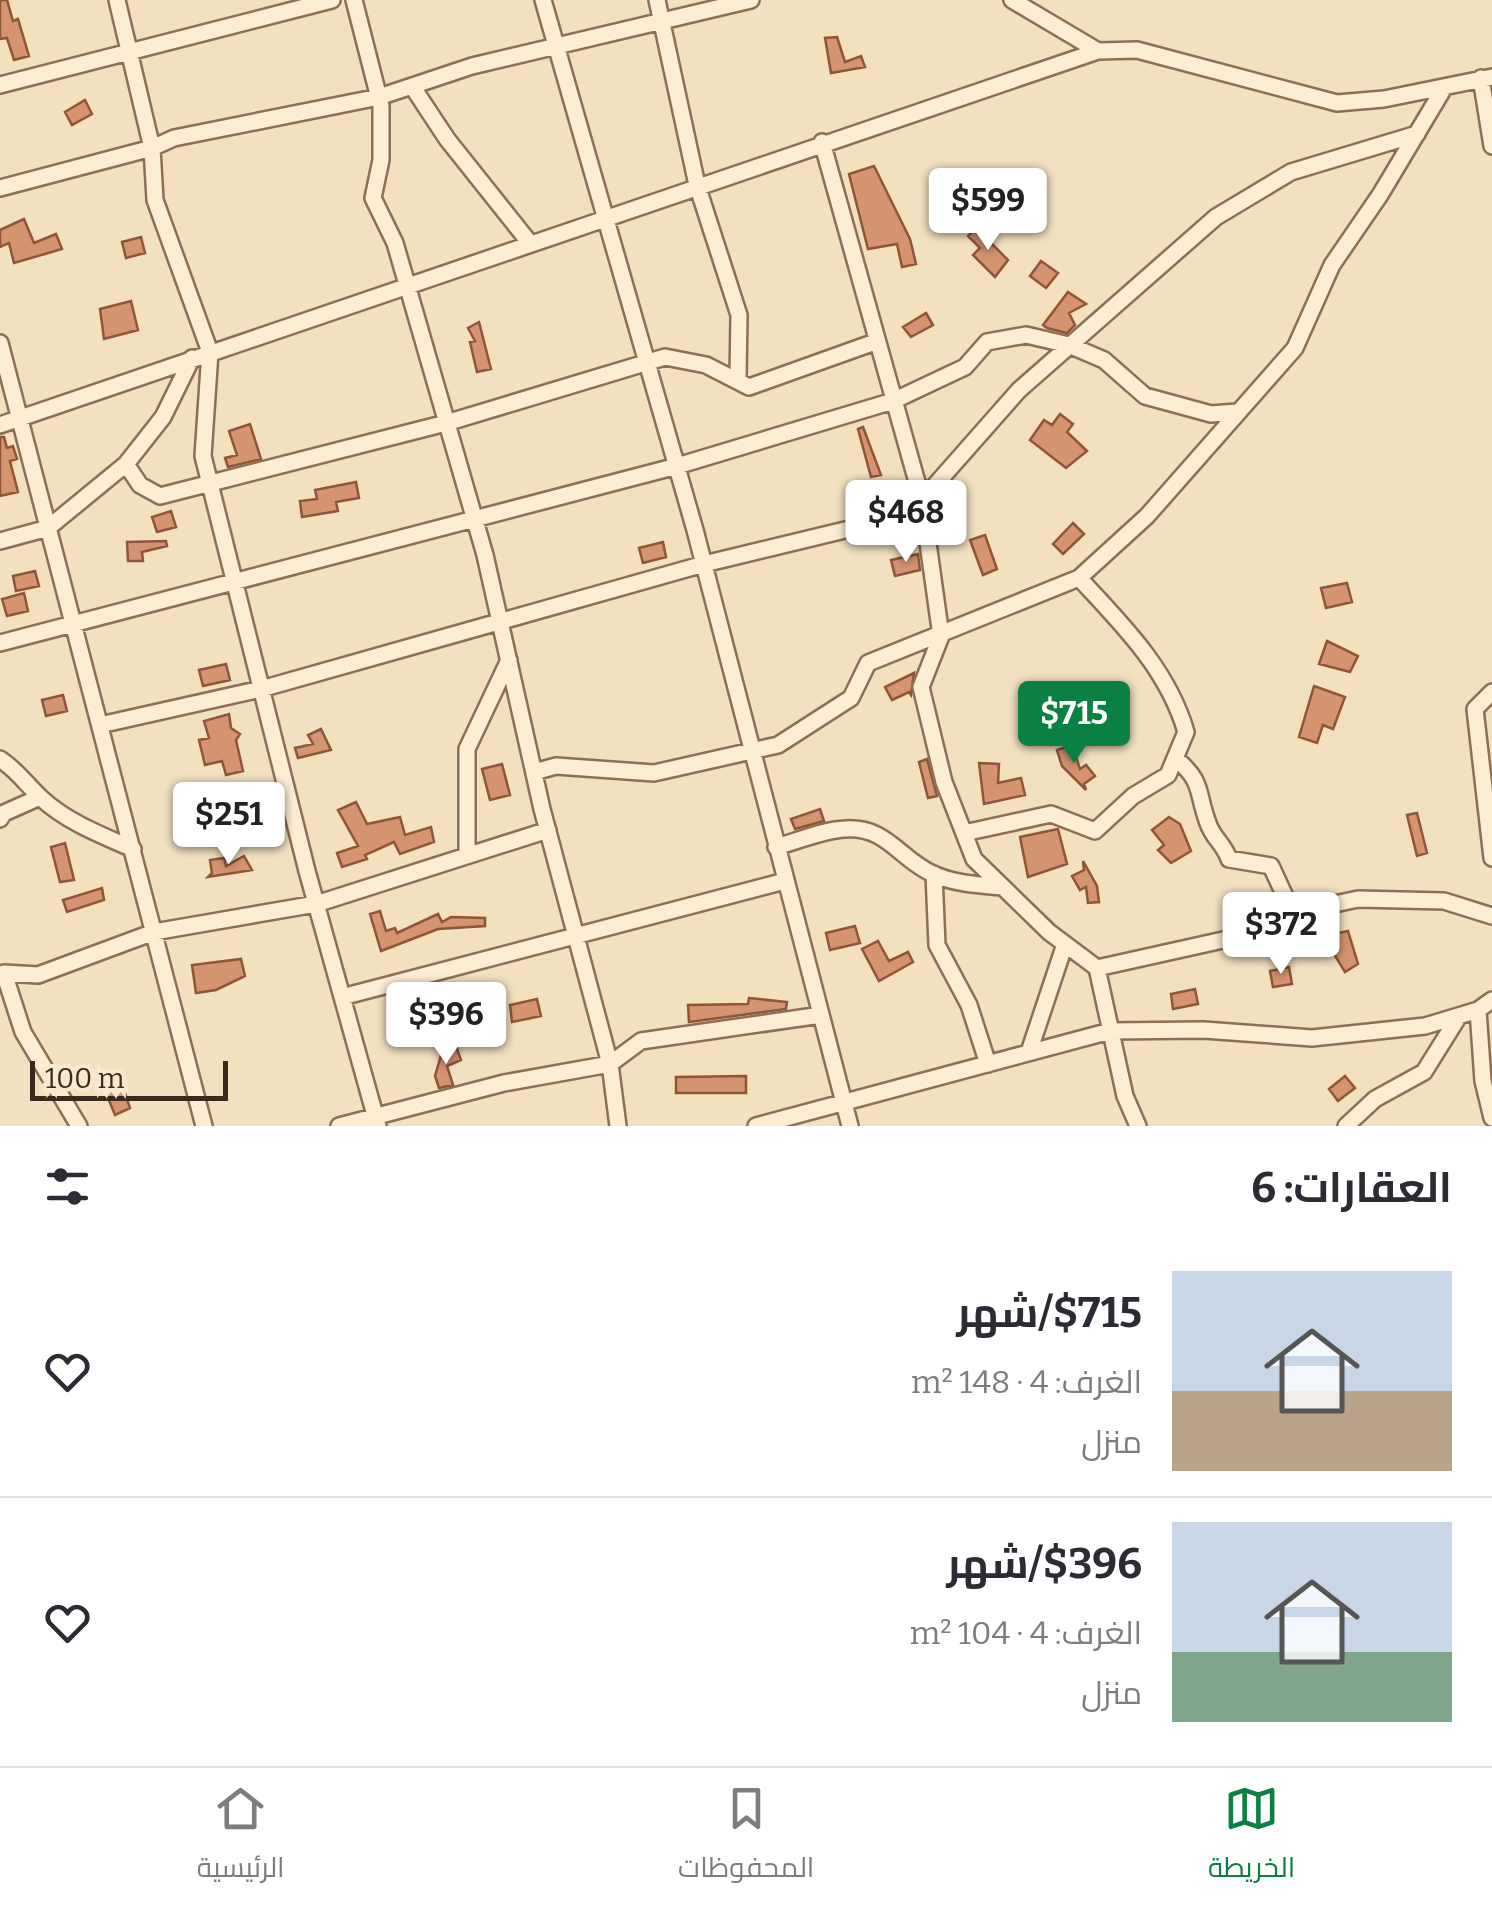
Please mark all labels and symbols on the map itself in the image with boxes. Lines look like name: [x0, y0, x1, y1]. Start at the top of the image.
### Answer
pin: $599: [929, 168, 1047, 253]
pin: $468: [847, 480, 965, 565]
pin: $715: [1015, 681, 1133, 766]
pin: $251: [170, 782, 288, 867]
pin: $372: [1222, 892, 1340, 977]
pin: $396: [387, 982, 505, 1067]
scale bar: [30, 1056, 228, 1100]

